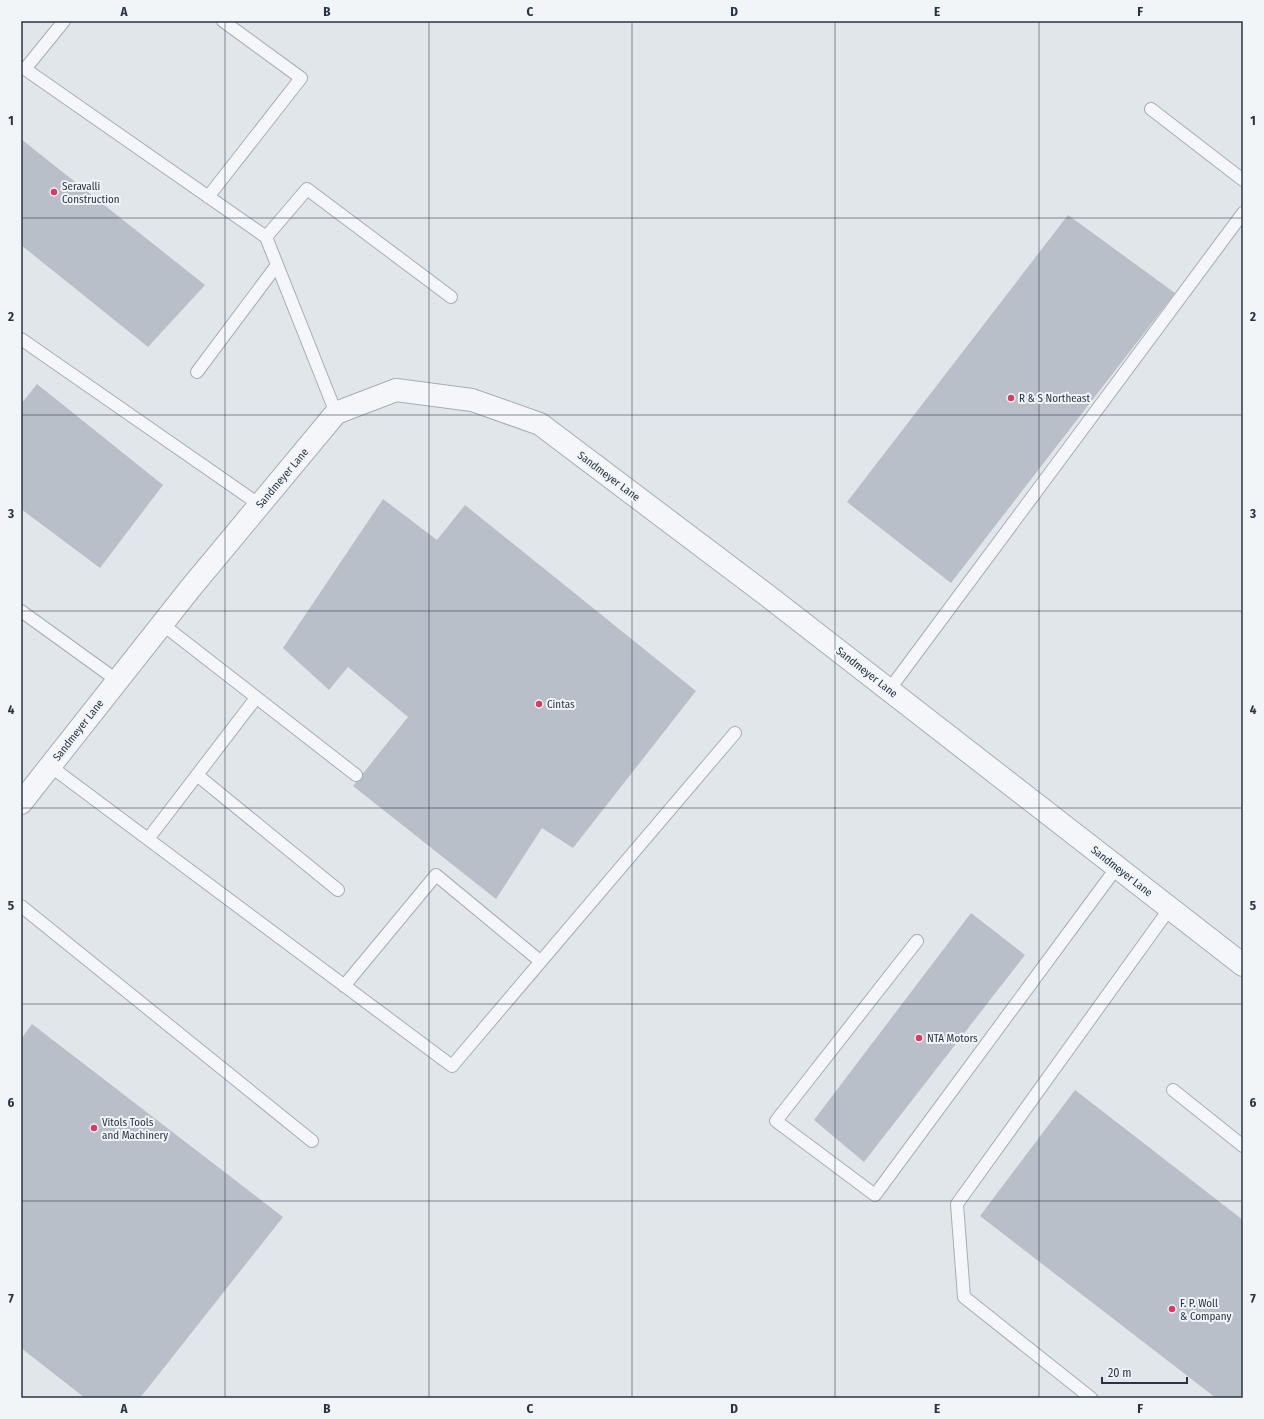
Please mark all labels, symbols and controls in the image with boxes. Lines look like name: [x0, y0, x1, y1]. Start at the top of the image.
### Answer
text: A: [119, 4, 128, 19]
text: B: [323, 4, 331, 19]
text: C: [527, 4, 534, 19]
text: D: [730, 4, 738, 19]
text: E: [934, 4, 940, 19]
text: F: [1137, 4, 1143, 19]
text: 1: [8, 113, 14, 128]
text: 1: [1250, 113, 1256, 128]
place label: Seravalli Construction: [62, 180, 120, 206]
marker: Seravalli Construction: [49, 187, 59, 197]
text: 2: [7, 309, 14, 324]
text: 2: [1249, 309, 1256, 324]
place label: R & S Northeast: [1019, 392, 1091, 405]
marker: R & S Northeast: [1006, 393, 1016, 403]
street label: Sandmeyer Lane: [253, 446, 311, 511]
street label: Sandmeyer Lane: [575, 449, 642, 504]
text: 3: [7, 506, 14, 521]
text: 3: [1249, 506, 1256, 521]
street label: Sandmeyer Lane: [833, 644, 900, 700]
street label: Sandmeyer Lane: [50, 697, 106, 764]
place label: Cintas: [547, 698, 575, 711]
marker: Cintas: [534, 699, 544, 709]
text: 4: [8, 702, 15, 717]
text: 4: [1250, 702, 1257, 717]
street label: Sandmeyer Lane: [1088, 843, 1155, 899]
text: 5: [8, 898, 14, 913]
text: 5: [1250, 898, 1256, 913]
place label: NTA Motors: [927, 1032, 978, 1045]
marker: NTA Motors: [914, 1033, 924, 1043]
text: 6: [8, 1095, 15, 1110]
text: 6: [1250, 1095, 1257, 1110]
place label: Vitols Tools and Machinery: [102, 1116, 168, 1142]
marker: Vitols Tools and Machinery: [89, 1123, 99, 1133]
text: 7: [8, 1291, 14, 1306]
text: 7: [1250, 1291, 1256, 1306]
place label: F. P. Woll & Company: [1180, 1297, 1231, 1323]
marker: F. P. Woll & Company: [1167, 1304, 1177, 1314]
scale bar: [1102, 1359, 1187, 1385]
text: 20 m: [1108, 1366, 1132, 1380]
text: A: [119, 1401, 128, 1416]
text: B: [323, 1401, 331, 1416]
text: C: [527, 1401, 534, 1416]
text: D: [730, 1401, 738, 1416]
text: E: [934, 1401, 940, 1416]
text: F: [1137, 1401, 1143, 1416]

